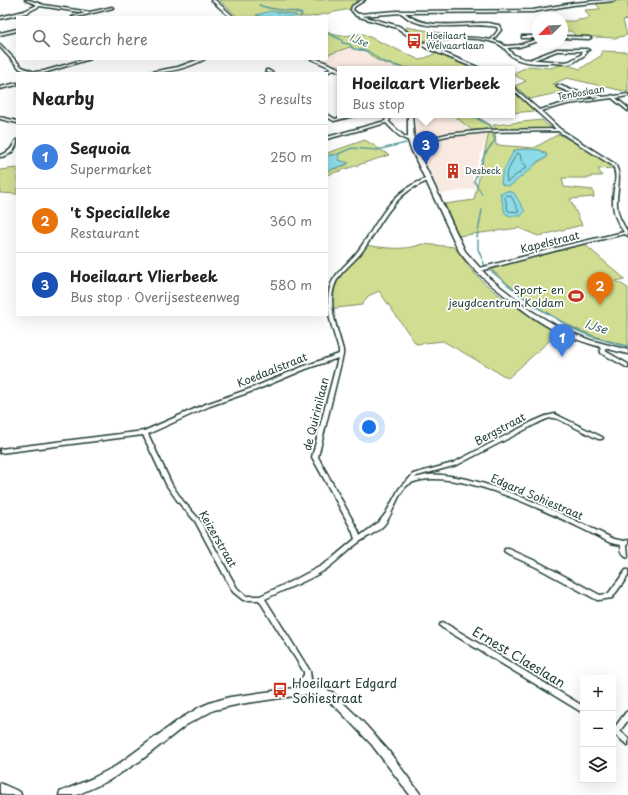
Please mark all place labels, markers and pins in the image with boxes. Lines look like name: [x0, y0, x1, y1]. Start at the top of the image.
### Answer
place label: Hoeilaart Welvaartlaan: [426, 28, 484, 52]
bus stop icon: Hoeilaart Welvaartlaan: [405, 32, 423, 50]
pin: 3: [413, 131, 439, 164]
building icon: Desbeck: [444, 162, 462, 180]
place label: Desbeck: [465, 163, 502, 177]
pin: 2: [587, 272, 613, 305]
place label: Sport- en jeugdcentrum Koldam: [447, 281, 564, 311]
sports icon: Sport- en jeugdcentrum Koldam: [567, 287, 585, 305]
pin: 1: [549, 324, 575, 357]
place label: Hoeilaart Edgard Sohiestraat: [292, 673, 397, 707]
bus stop icon: Hoeilaart Edgard Sohiestraat: [271, 681, 289, 699]

